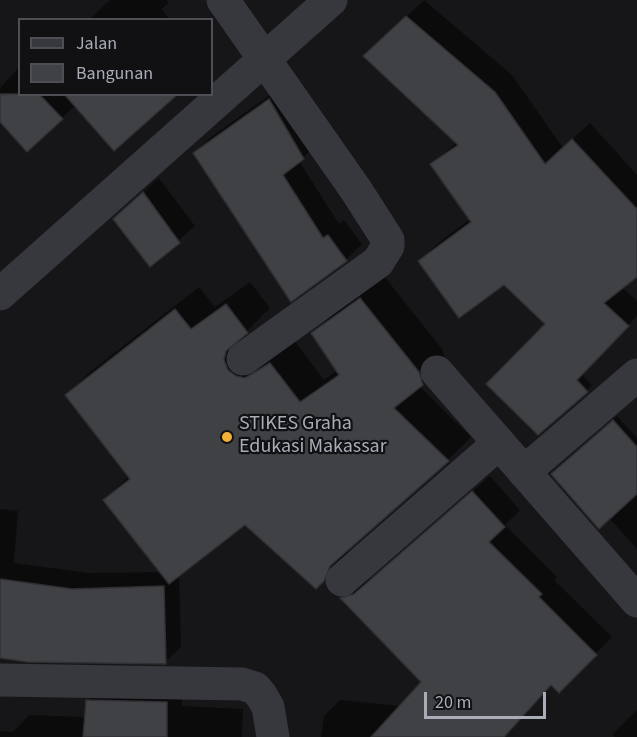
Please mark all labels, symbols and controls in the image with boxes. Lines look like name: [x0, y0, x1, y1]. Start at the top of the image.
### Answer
legend: [18, 18, 213, 96]
text: Jalan: [76, 31, 117, 56]
text: Bangunan: [76, 61, 153, 86]
place label: STIKES Graha Edukasi Makassar: [239, 413, 387, 460]
marker: STIKES Graha Edukasi Makassar: [220, 430, 234, 444]
scale bar: [427, 680, 548, 718]
text: 20 m: [435, 690, 471, 715]

